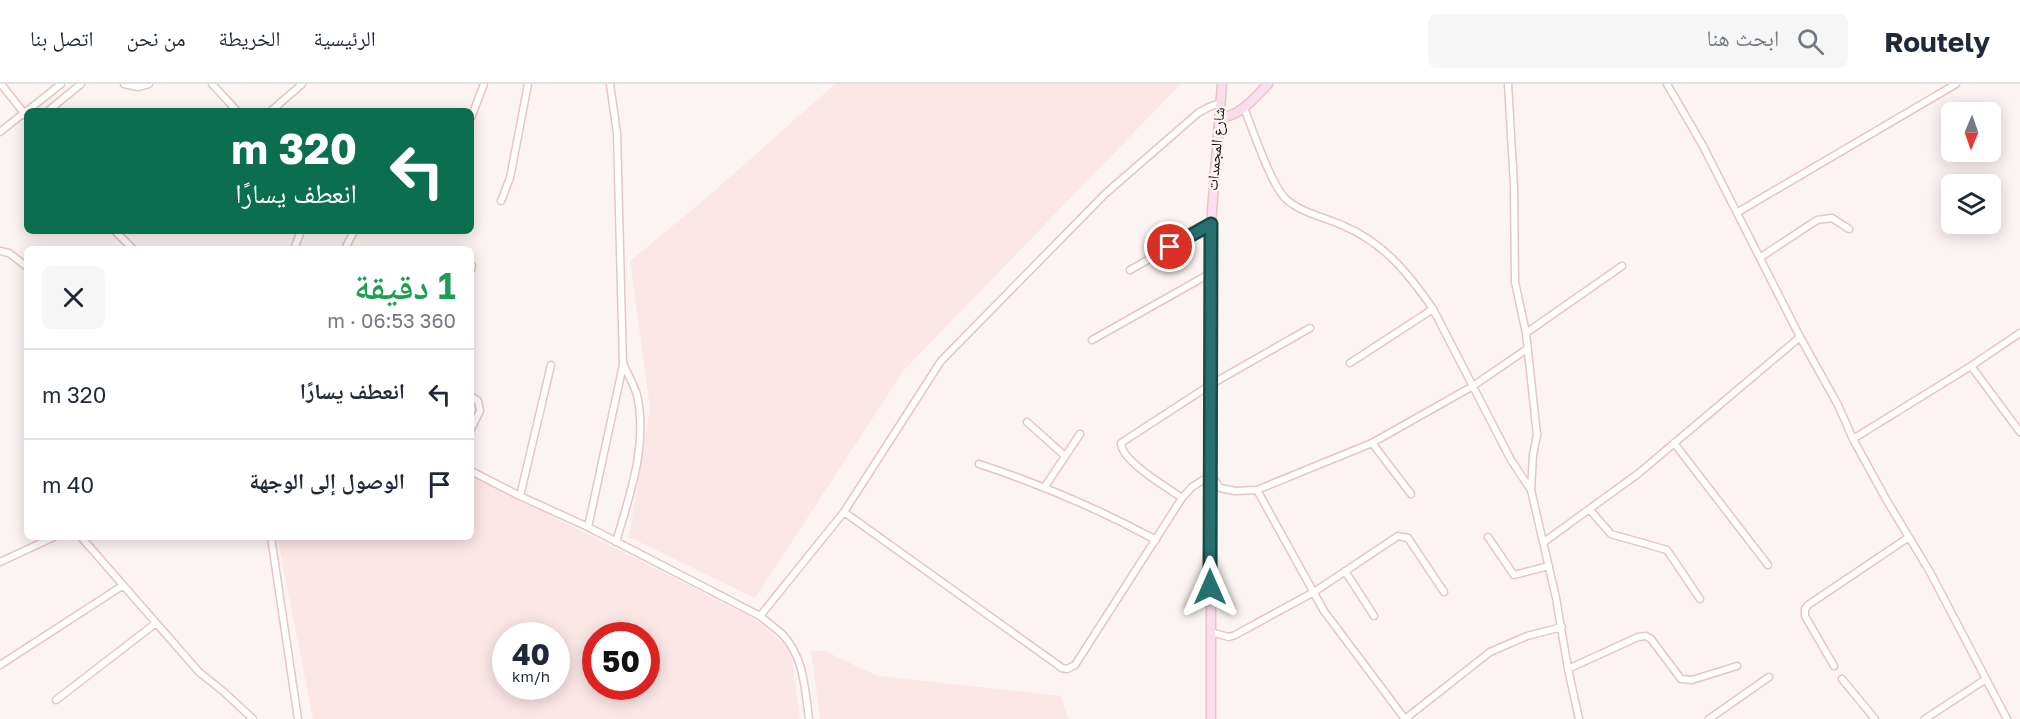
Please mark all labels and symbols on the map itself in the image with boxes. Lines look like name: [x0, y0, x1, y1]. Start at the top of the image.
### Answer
north arrow: [1941, 102, 2001, 162]
street label: شارع المجمدات: [1202, 106, 1230, 192]
pin: [1144, 221, 1195, 272]
position arrow: [1178, 555, 1242, 619]
speed limit sign: 50: [582, 622, 660, 700]

